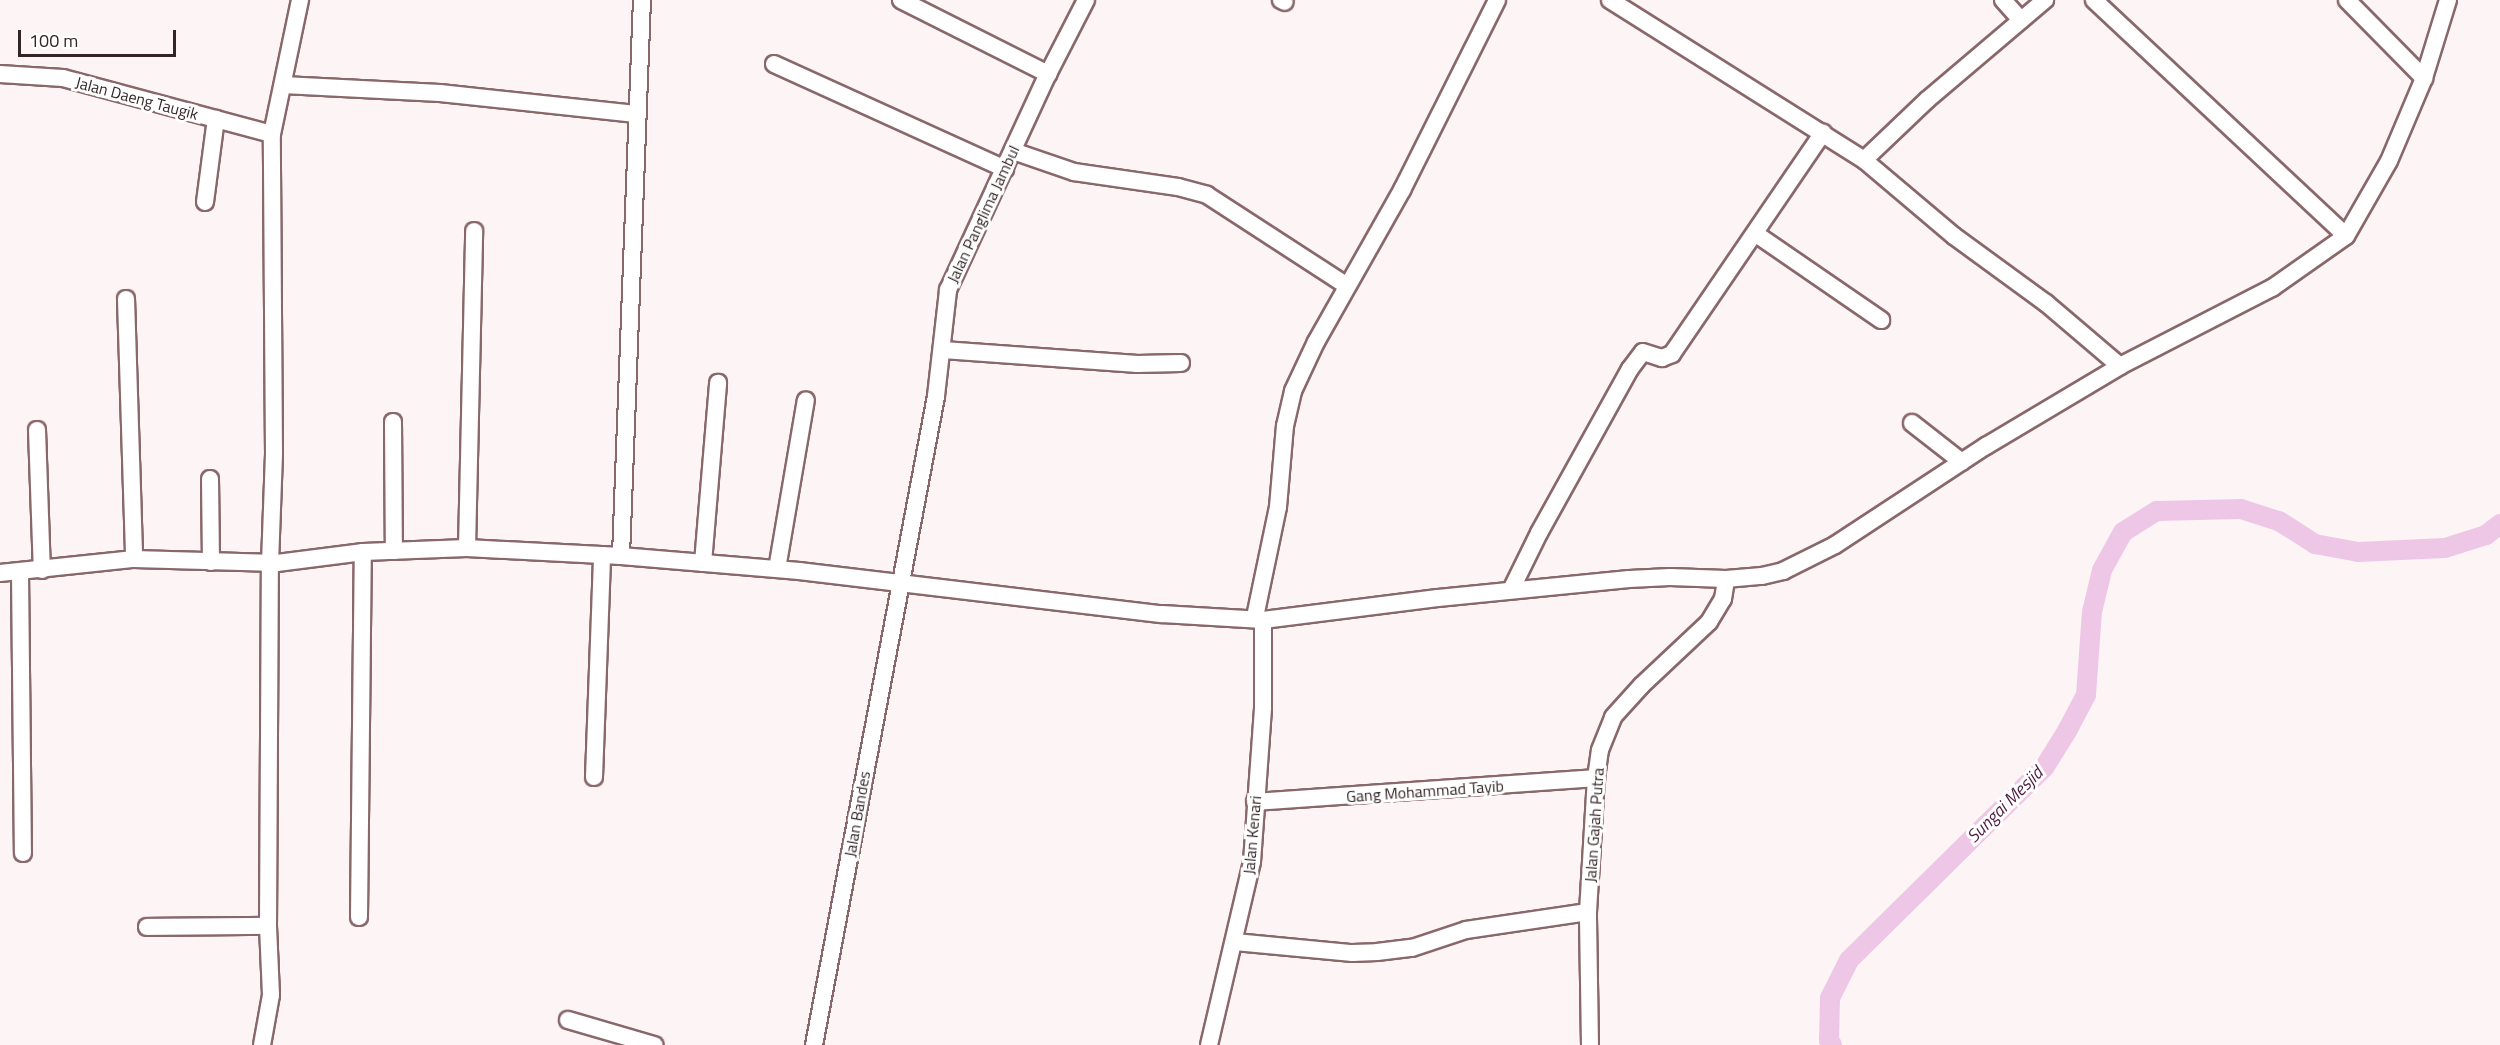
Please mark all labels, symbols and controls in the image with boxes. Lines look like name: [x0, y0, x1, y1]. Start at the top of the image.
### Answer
scale bar: [21, 18, 178, 56]
text: 100 m: [29, 27, 78, 54]
street label: Jalan Daeng Taugik: [74, 72, 200, 124]
street label: Jalan Panglima Jambul: [943, 142, 1023, 286]
water label: Sungai Mesjid: [1963, 763, 2047, 847]
street label: Jalan Gajah Putra: [1580, 767, 1608, 883]
street label: Jalan Bandes: [840, 770, 874, 858]
street label: Gang Mohammad Tayib: [1346, 776, 1504, 806]
street label: Jalan Kenari: [1239, 795, 1265, 875]

